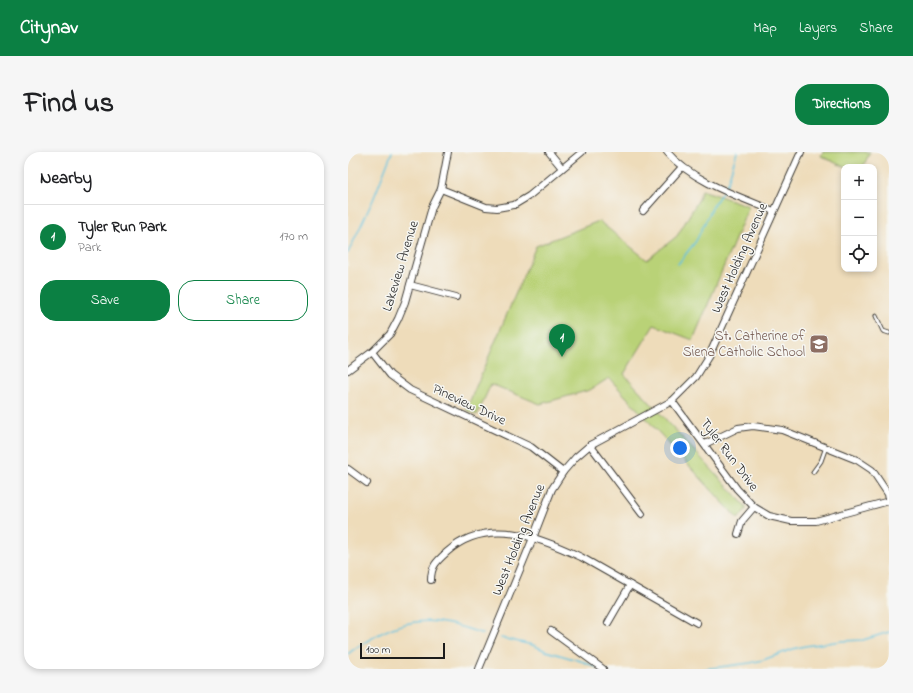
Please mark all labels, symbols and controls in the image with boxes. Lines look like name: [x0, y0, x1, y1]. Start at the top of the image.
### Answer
text: Citynav: [20, 15, 78, 42]
text: Map: [753, 18, 777, 39]
text: Layers: [799, 18, 837, 39]
text: Share: [859, 18, 893, 39]
text: Find us: [24, 84, 114, 125]
button: Directions: [795, 84, 889, 125]
map controls: [841, 164, 877, 272]
button: +: [841, 164, 877, 200]
text: Nearby: [40, 166, 92, 191]
street label: West Holding Avenue: [706, 199, 775, 317]
button: −: [841, 200, 877, 236]
text: Tyler Run Park: [78, 216, 166, 238]
street label: Lakeview Avenue: [377, 217, 425, 314]
text: 1: [51, 227, 55, 246]
text: 170 m: [280, 227, 308, 246]
button: locate: [841, 236, 877, 272]
text: Park: [78, 238, 102, 257]
button: Save: [40, 280, 170, 321]
button: Share: [178, 280, 308, 321]
pin: 1: [549, 324, 575, 357]
place label: St. Catherine of Siena Catholic School: [683, 326, 805, 363]
school or university icon: St. Catherine of Siena Catholic School: [808, 333, 830, 355]
street label: Pineview Drive: [429, 379, 510, 432]
street label: Tyler Run Drive: [694, 414, 764, 497]
your location: [670, 438, 690, 458]
street label: West Holding Avenue: [487, 480, 552, 599]
scale bar: [360, 641, 445, 660]
text: 100 m: [366, 642, 390, 658]

